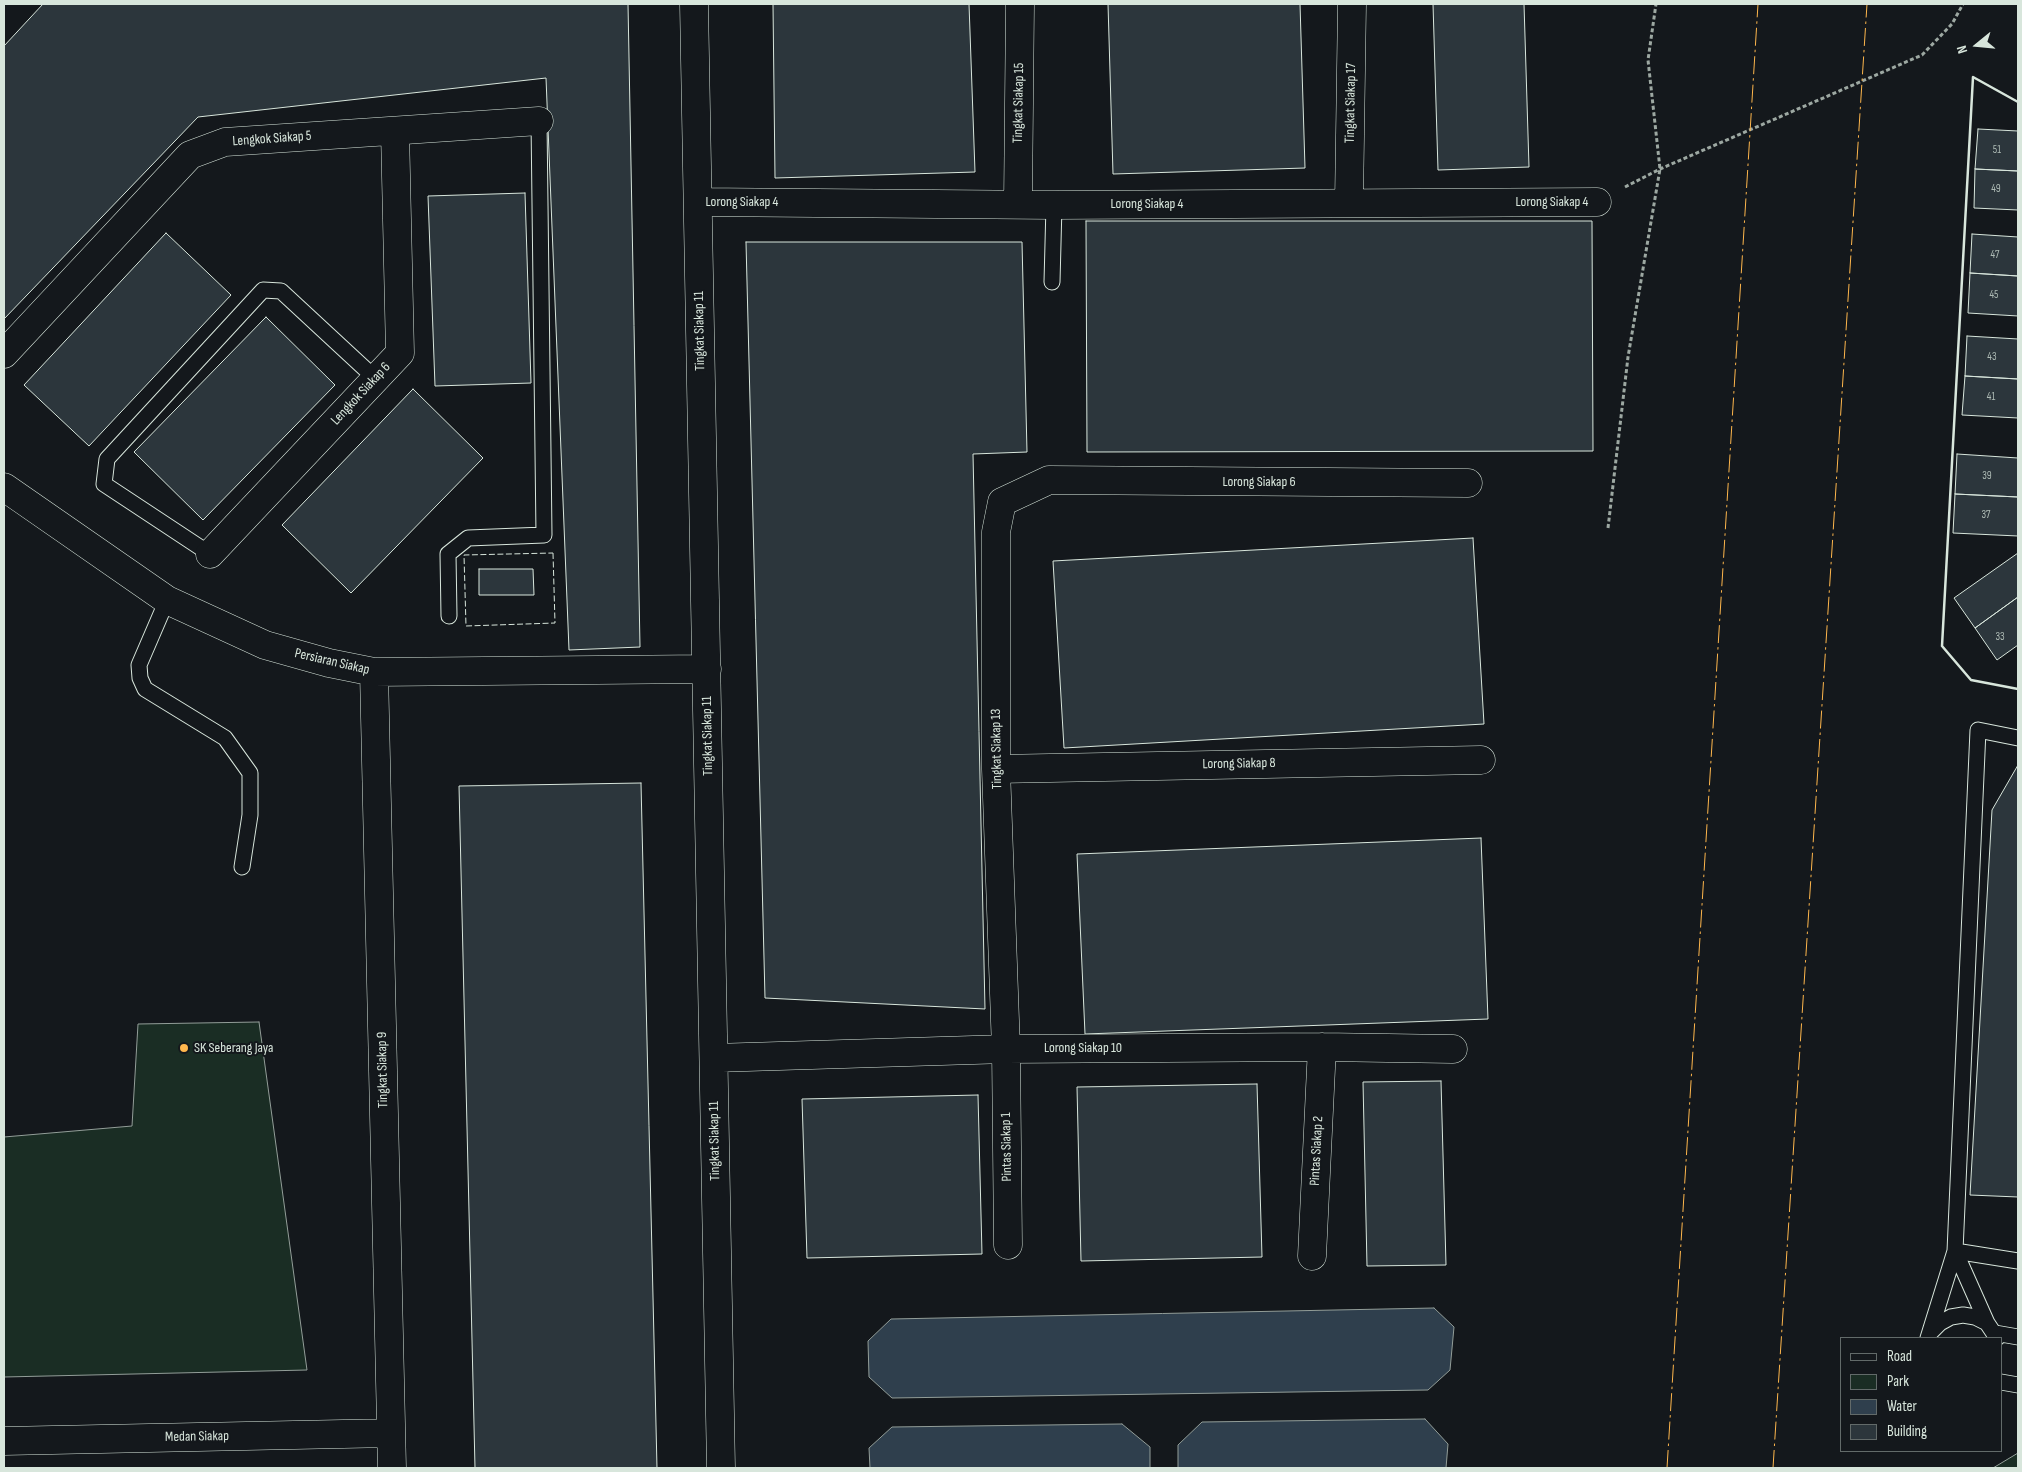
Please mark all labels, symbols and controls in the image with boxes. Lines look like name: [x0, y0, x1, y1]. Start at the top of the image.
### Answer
north arrow: [1952, 20, 2002, 70]
text: N: [1953, 43, 1971, 56]
street label: Tingkat Siakap 15: [1010, 63, 1028, 143]
street label: Tingkat Siakap 17: [1342, 63, 1360, 143]
street label: Lengkok Siakap 5: [232, 128, 312, 150]
house number: 51: [1993, 143, 2001, 157]
house number: 49: [1991, 182, 2001, 196]
street label: Lorong Siakap 4: [706, 194, 778, 210]
street label: Lorong Siakap 4: [1516, 194, 1588, 210]
street label: Lorong Siakap 4: [1111, 196, 1183, 212]
house number: 47: [1991, 248, 1999, 262]
house number: 45: [1989, 288, 1999, 302]
street label: Tingkat Siakap 11: [691, 291, 709, 371]
house number: 43: [1987, 350, 1997, 364]
street label: Lengkok Siakap 6: [328, 359, 394, 429]
house number: 41: [1987, 390, 1995, 404]
house number: 39: [1982, 469, 1992, 483]
street label: Lorong Siakap 6: [1222, 474, 1296, 490]
house number: 37: [1981, 508, 1991, 522]
house number: 33: [1995, 630, 2005, 644]
street label: Persiaran Siakap: [293, 645, 371, 679]
street label: Tingkat Siakap 11: [699, 696, 717, 776]
street label: Tingkat Siakap 13: [988, 709, 1006, 789]
street label: Lorong Siakap 8: [1202, 755, 1276, 773]
street label: Tingkat Siakap 9: [374, 1032, 392, 1108]
place label: SK Seberang Jaya: [194, 1040, 273, 1056]
street label: Lorong Siakap 10: [1044, 1040, 1122, 1056]
marker: SK Seberang Jaya: [178, 1042, 190, 1054]
street label: Tingkat Siakap 11: [706, 1101, 724, 1181]
street label: Pintas Siakap 1: [998, 1112, 1016, 1182]
street label: Pintas Siakap 2: [1307, 1116, 1327, 1186]
legend: [1840, 1337, 2002, 1452]
text: Road: [1887, 1347, 1912, 1366]
text: Park: [1887, 1372, 1909, 1391]
text: Water: [1887, 1397, 1917, 1416]
text: Building: [1887, 1422, 1927, 1441]
street label: Medan Siakap: [165, 1428, 229, 1446]

